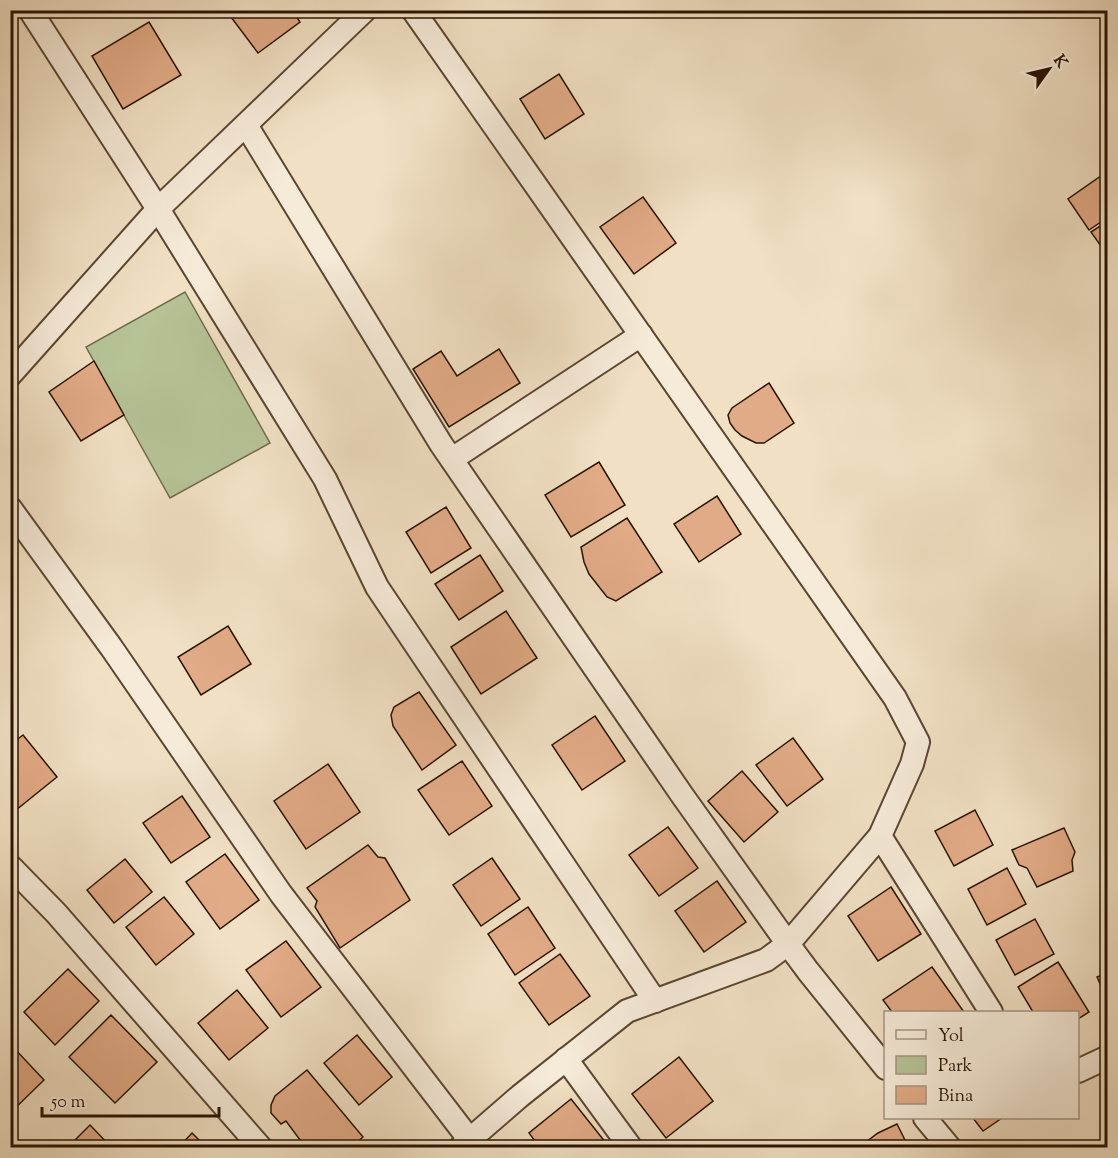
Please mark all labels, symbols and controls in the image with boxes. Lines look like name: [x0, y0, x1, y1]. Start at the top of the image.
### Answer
north arrow: [1019, 39, 1079, 99]
text: K: [1047, 51, 1072, 74]
legend: [884, 1011, 1079, 1119]
text: Yol: [938, 1024, 964, 1050]
text: Park: [938, 1054, 973, 1080]
scale bar: [42, 1080, 219, 1118]
text: Bina: [938, 1084, 973, 1110]
text: 50 m: [50, 1090, 86, 1116]

